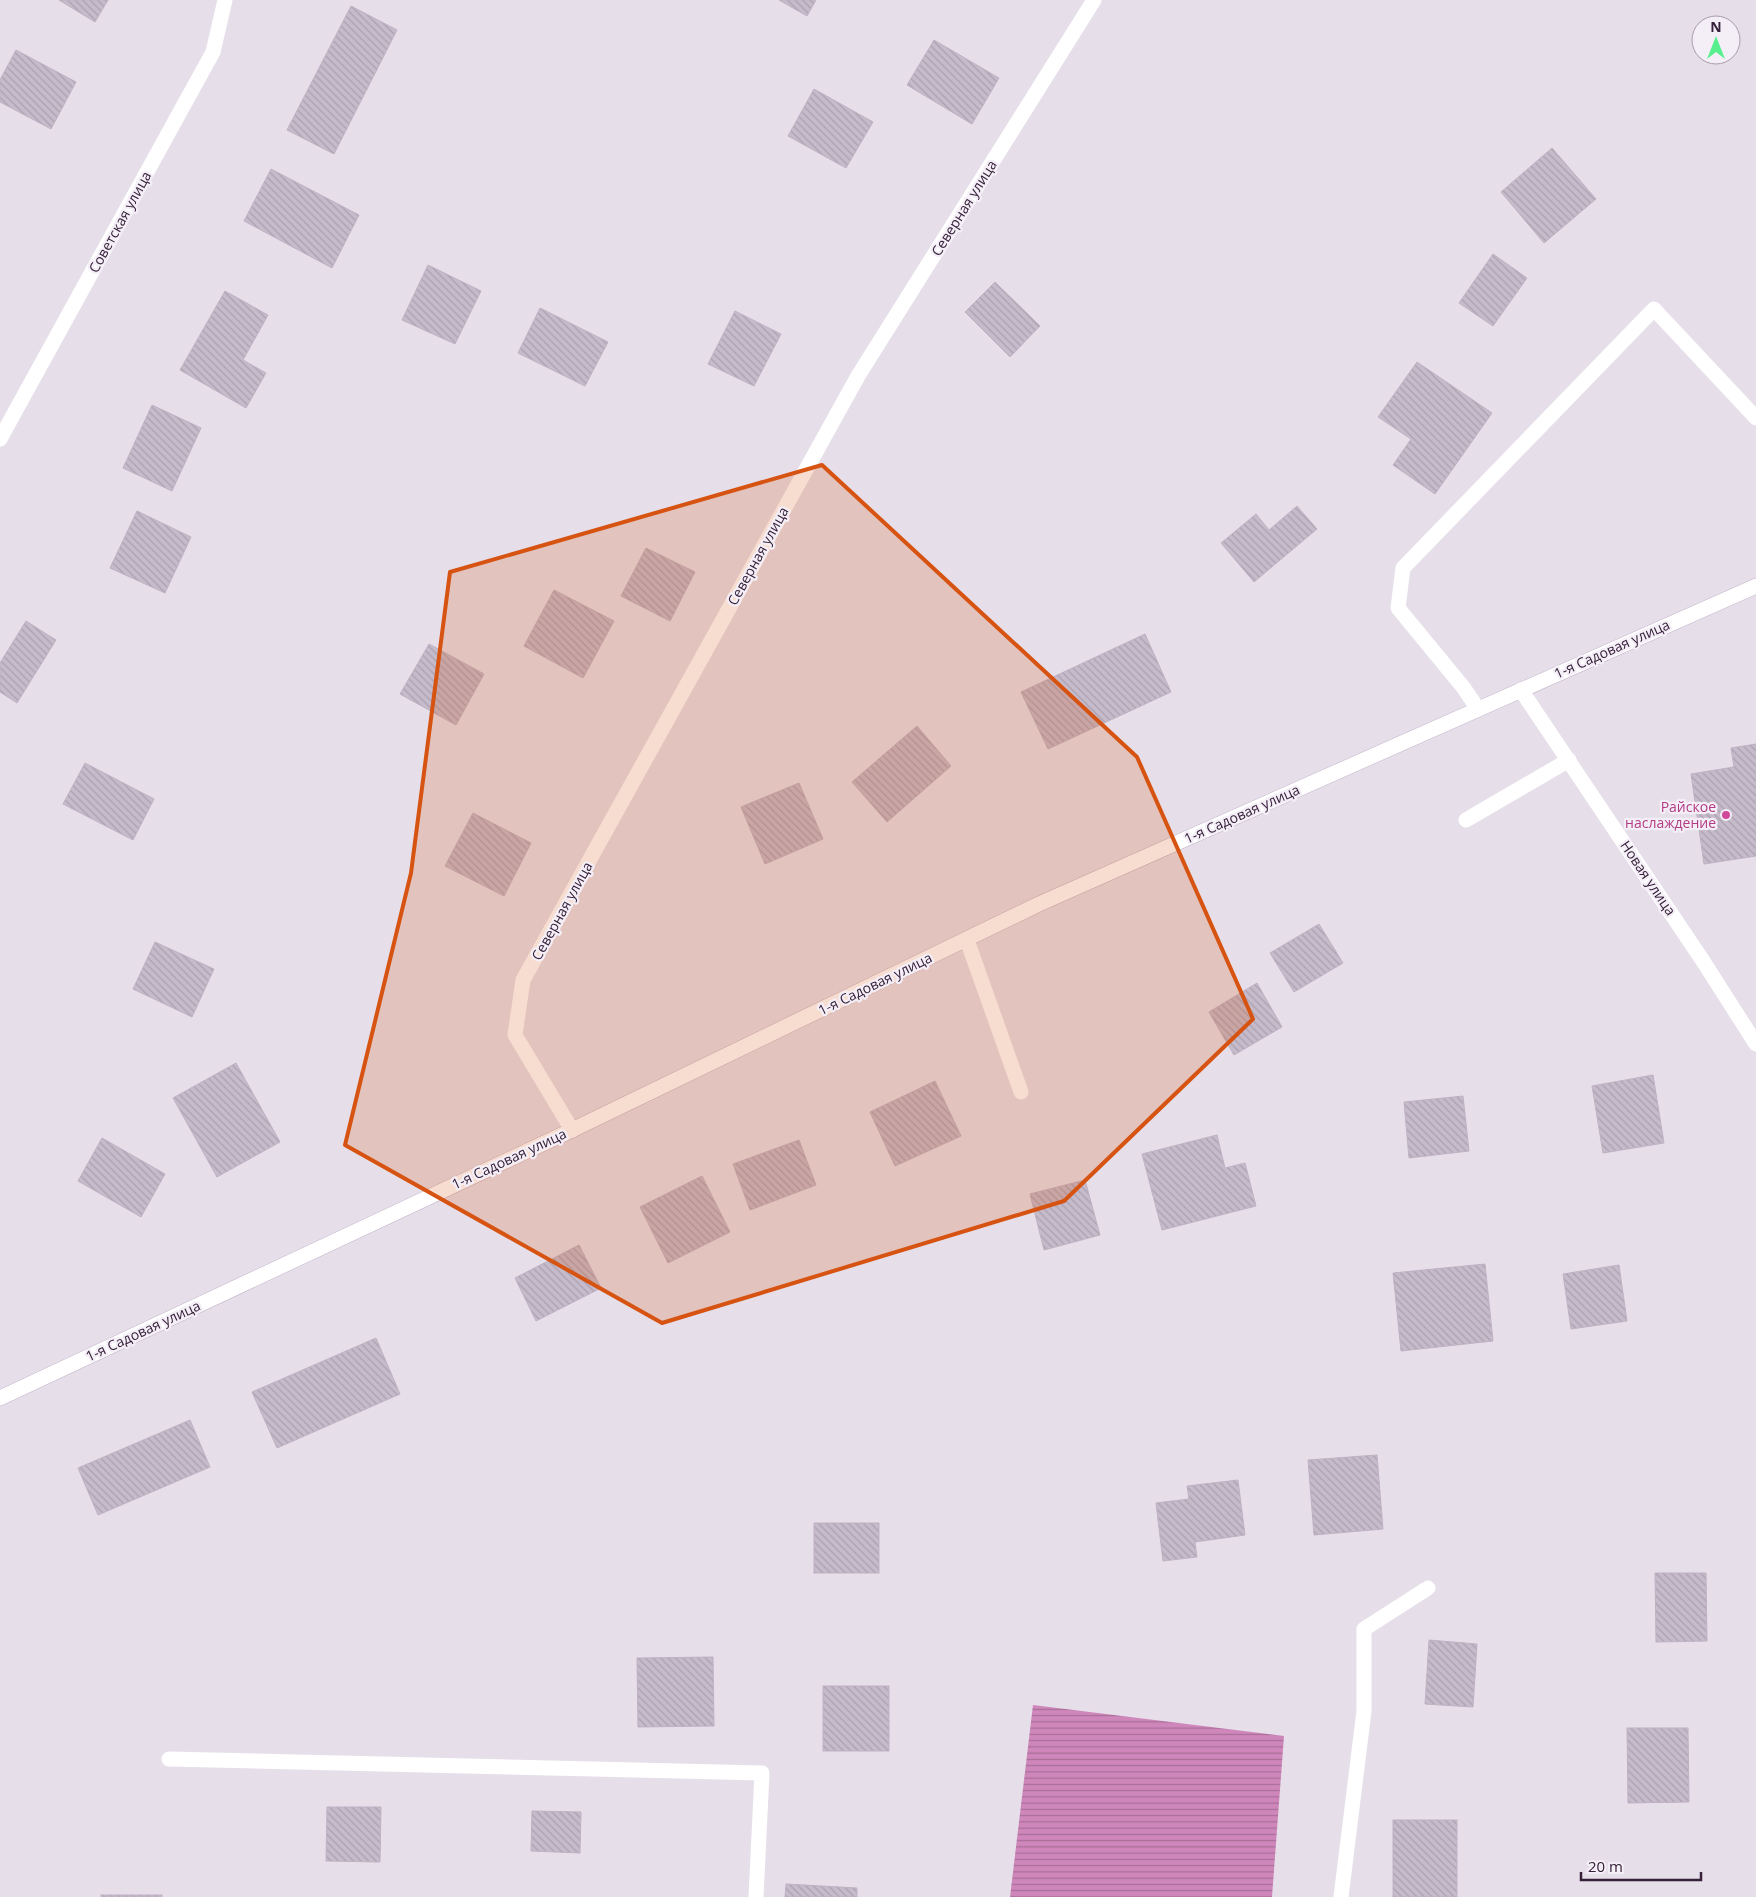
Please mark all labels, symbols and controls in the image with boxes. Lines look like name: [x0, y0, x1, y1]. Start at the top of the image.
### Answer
north arrow: [1691, 15, 1741, 65]
text: N: [1710, 17, 1722, 36]
street label: Северная улица: [926, 156, 1001, 259]
street label: Советская улица: [84, 168, 155, 276]
street label: Северная улица: [723, 503, 792, 608]
street label: 1-я Садовая улица: [1551, 615, 1673, 683]
street label: 1-я Садовая улица: [1181, 780, 1303, 848]
place label: Райское наслаждение: [1625, 797, 1716, 832]
marker: Райское наслаждение: [1720, 809, 1732, 821]
street label: Новая улица: [1616, 837, 1680, 919]
street label: Северная улица: [527, 858, 596, 963]
street label: 1-я Садовая улица: [815, 948, 935, 1019]
street label: 1-я Садовая улица: [448, 1124, 569, 1193]
street label: 1-я Садовая улица: [82, 1296, 203, 1365]
scale bar: [1581, 1850, 1701, 1882]
text: 20 m: [1588, 1856, 1623, 1876]

